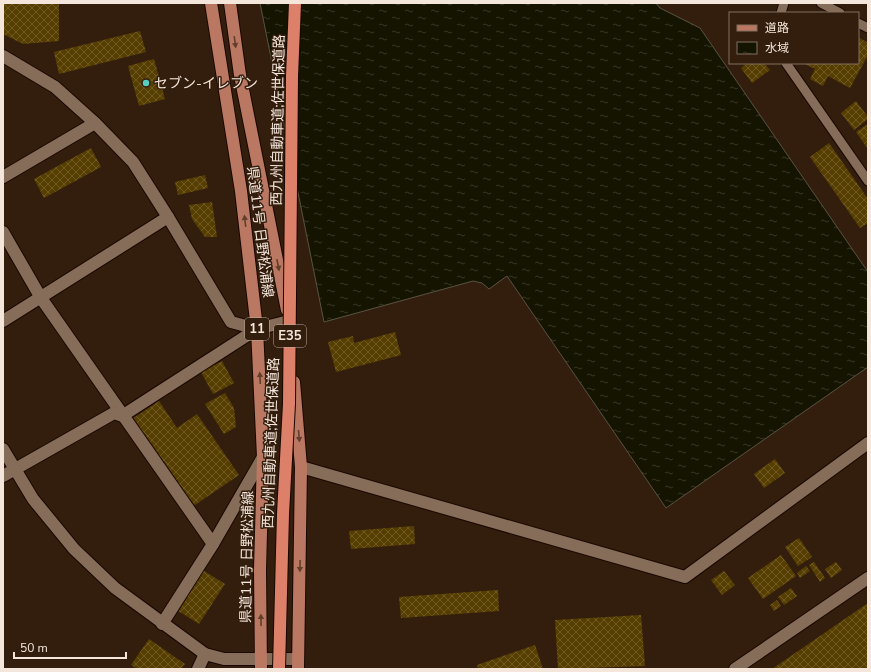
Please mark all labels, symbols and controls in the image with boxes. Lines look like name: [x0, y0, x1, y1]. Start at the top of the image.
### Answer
legend: [729, 12, 859, 64]
text: 道路: [765, 20, 789, 36]
street label: 西九州自動車道;佐世保道路: [267, 34, 289, 206]
one-way arrow: [232, 36, 238, 48]
text: 水域: [765, 40, 789, 56]
place label: セブン-イレブン: [154, 74, 258, 93]
marker: セブン-イレブン: [141, 78, 151, 88]
street label: 県道11号 日野松浦線: [243, 165, 277, 299]
one-way arrow: [242, 215, 248, 227]
one-way arrow: [276, 259, 282, 272]
road number: 11: [245, 318, 269, 340]
road number: E35: [274, 325, 306, 347]
street label: 西九州自動車道;佐世保道路: [259, 357, 283, 529]
one-way arrow: [256, 372, 263, 384]
one-way arrow: [295, 430, 302, 442]
street label: 県道11号 日野松浦線: [236, 491, 258, 623]
one-way arrow: [297, 560, 303, 573]
one-way arrow: [258, 613, 264, 626]
scale bar: [14, 634, 126, 660]
text: 50 m: [20, 640, 48, 656]

